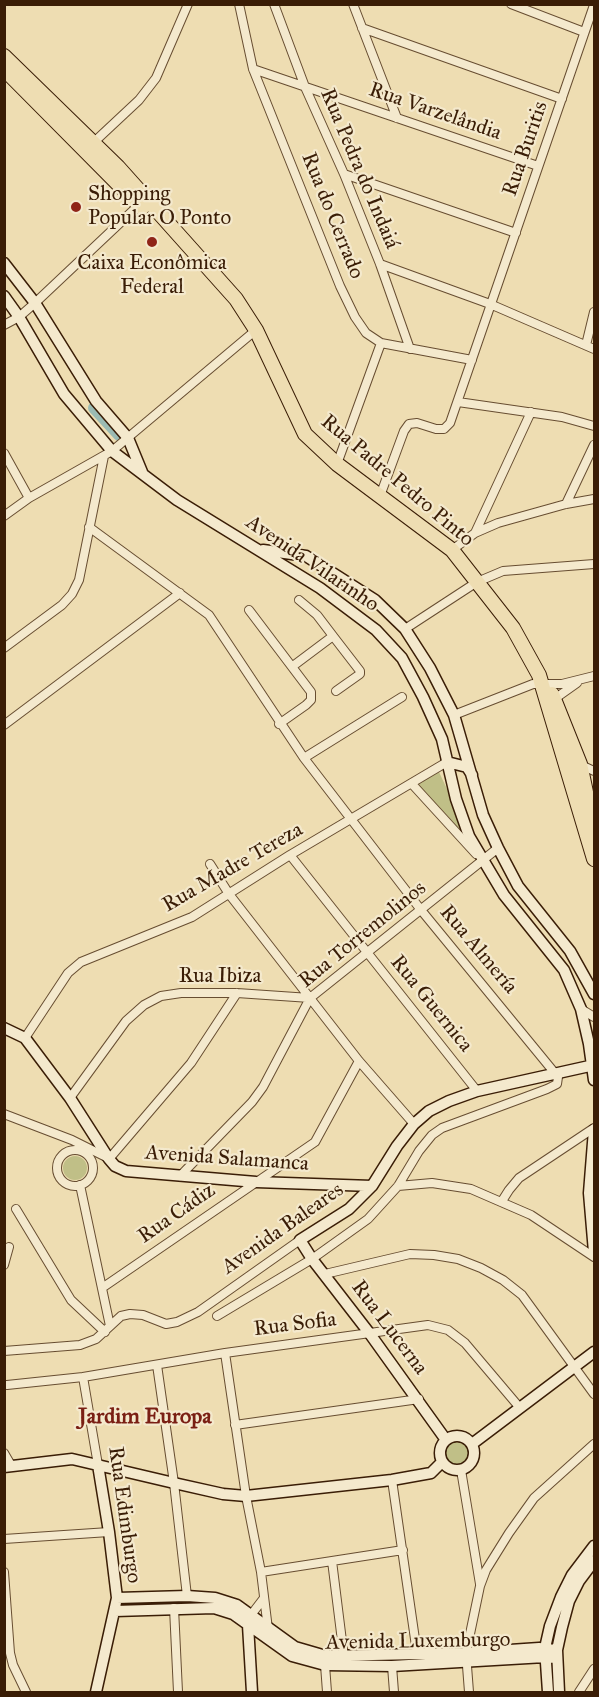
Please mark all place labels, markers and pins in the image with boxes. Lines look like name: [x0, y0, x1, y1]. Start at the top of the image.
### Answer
place label: Shopping Popular O Ponto: [88, 182, 231, 232]
marker: Shopping Popular O Ponto: [69, 200, 83, 214]
marker: Caixa Econômica Federal: [145, 235, 159, 249]
place label: Caixa Econômica Federal: [77, 251, 227, 301]

